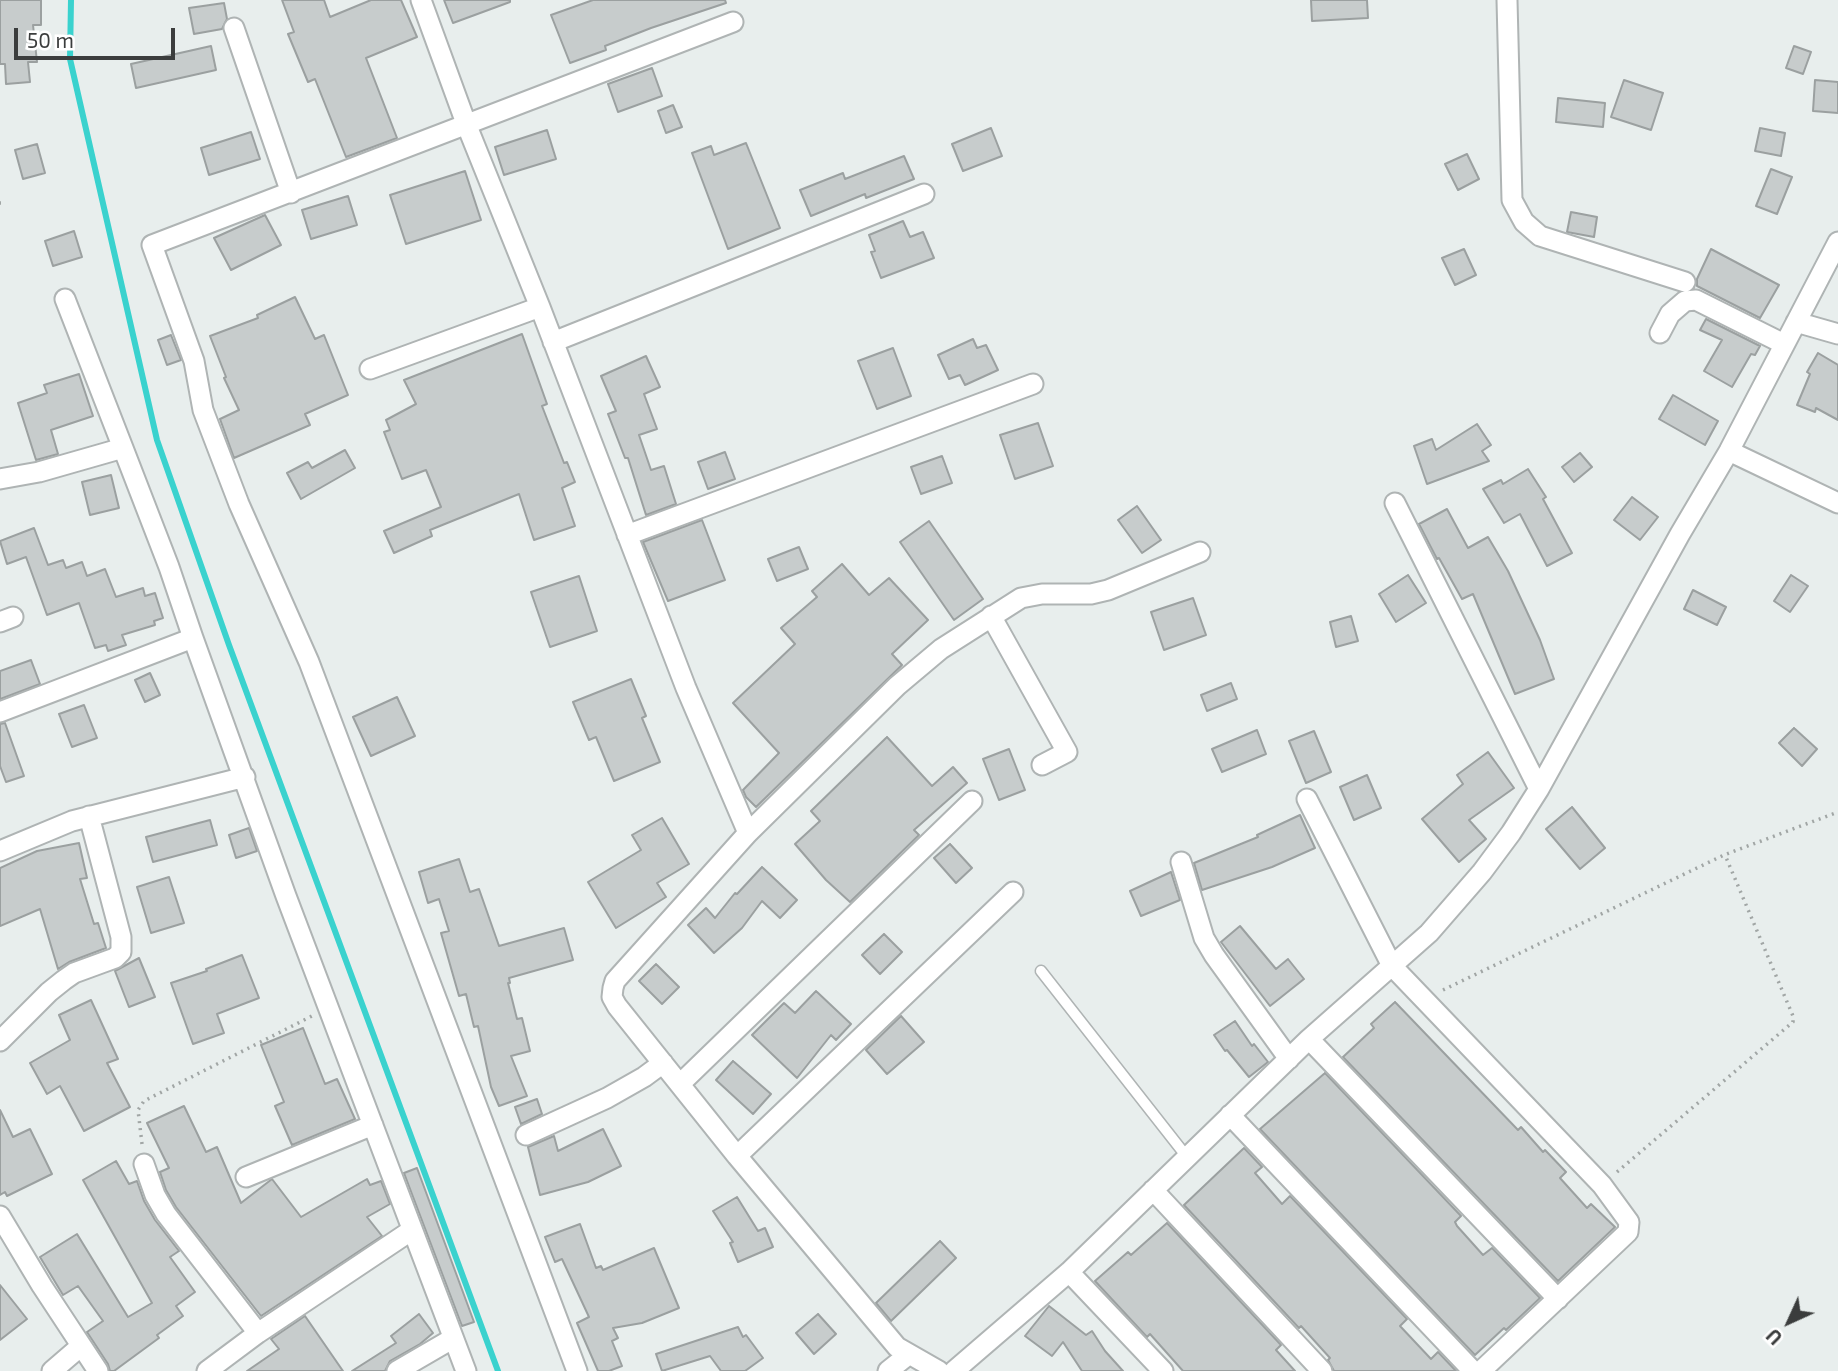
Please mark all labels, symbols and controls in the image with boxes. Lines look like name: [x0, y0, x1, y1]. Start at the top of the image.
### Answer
scale bar: [18, 14, 178, 58]
text: 50 m: [27, 27, 74, 52]
north arrow: [1754, 1287, 1824, 1357]
text: U: [1761, 1324, 1787, 1350]

